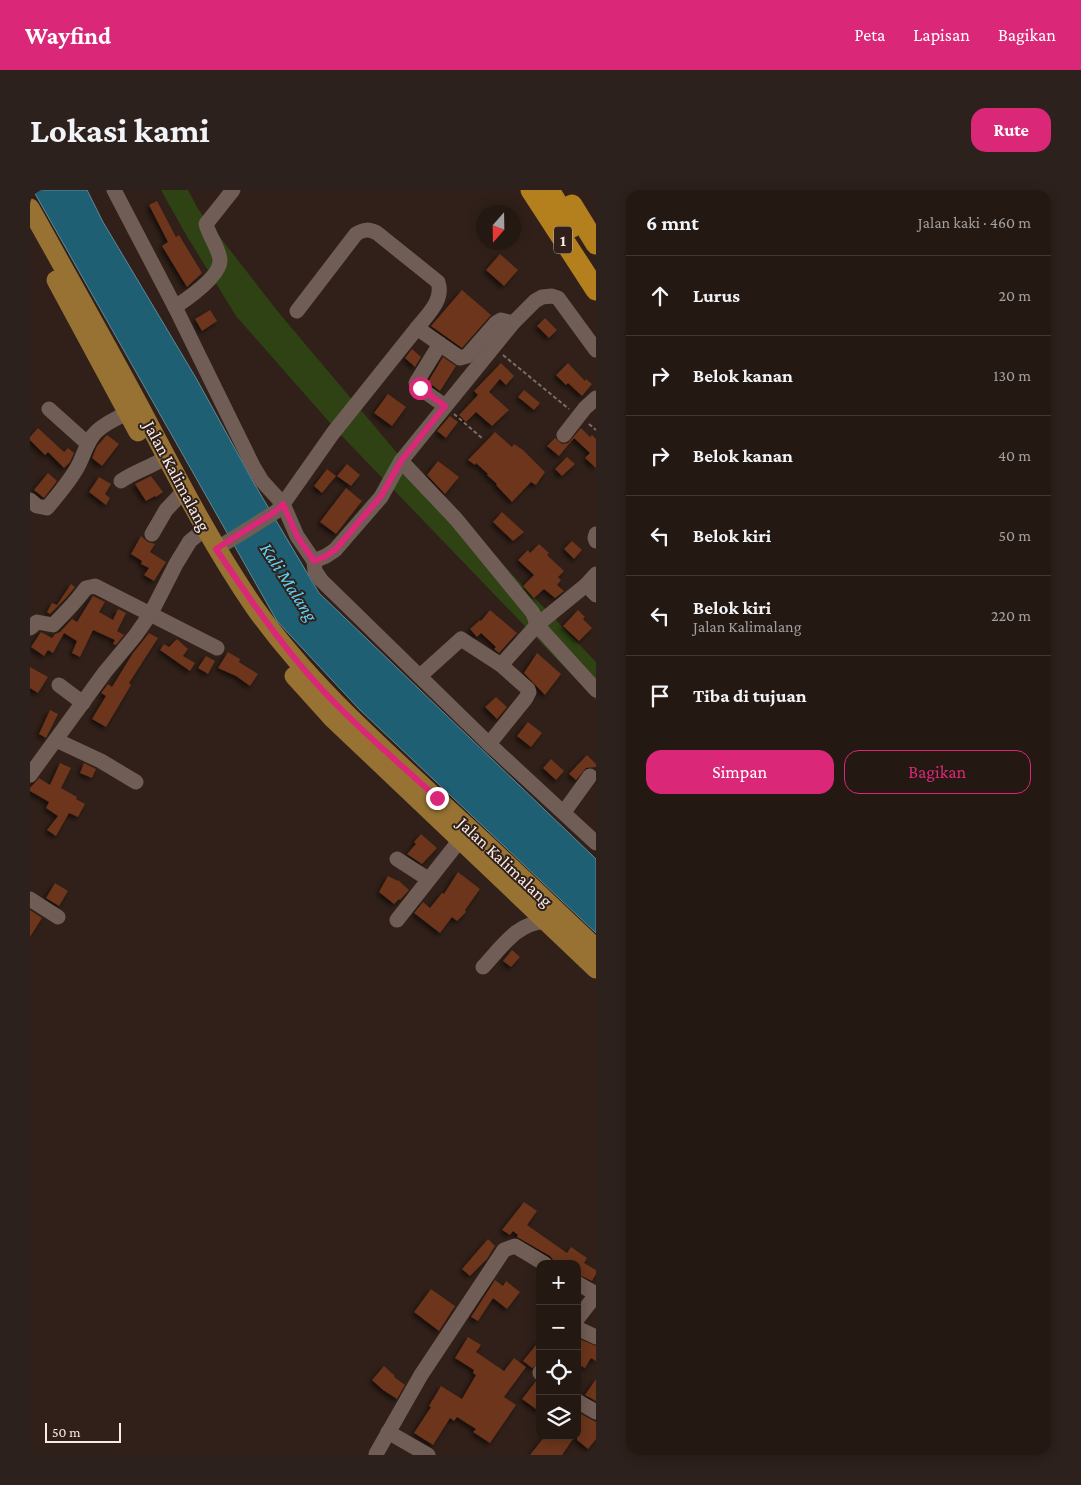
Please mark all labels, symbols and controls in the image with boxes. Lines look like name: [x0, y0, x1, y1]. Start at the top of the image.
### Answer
text: Wayfind: [25, 22, 111, 49]
text: Peta: [855, 25, 885, 45]
text: Lapisan: [913, 25, 970, 45]
text: Bagikan: [998, 25, 1056, 45]
button: Rute: [971, 108, 1051, 152]
text: Lokasi kami: [30, 111, 210, 150]
north arrow: [476, 205, 521, 250]
text: 6 mnt: [646, 211, 699, 235]
text: Jalan kaki · 460 m: [918, 214, 1031, 231]
road number: 1: [554, 226, 572, 254]
icon: ahead: [646, 282, 674, 310]
text: Lurus: [693, 285, 740, 306]
text: 20 m: [998, 287, 1031, 304]
icon: right: [646, 362, 674, 390]
text: Belok kanan: [693, 365, 793, 386]
text: 130 m: [993, 367, 1031, 384]
route start: [409, 377, 432, 400]
street label: Jalan Kalimalang: [139, 416, 215, 535]
icon: right: [646, 442, 674, 470]
text: Belok kanan: [693, 445, 793, 466]
text: 40 m: [998, 447, 1031, 464]
icon: left: [646, 522, 674, 550]
text: Belok kiri: [693, 525, 771, 546]
text: 50 m: [999, 527, 1031, 544]
water label: Kali Malang: [256, 539, 322, 626]
text: Belok kiri: [693, 597, 771, 618]
icon: left: [646, 602, 674, 630]
text: 220 m: [991, 607, 1031, 624]
text: Jalan Kalimalang: [693, 618, 801, 635]
icon: arrive: [646, 682, 674, 710]
text: Tiba di tujuan: [693, 685, 807, 706]
button: Simpan: [646, 750, 834, 794]
button: Bagikan: [844, 750, 1031, 794]
route end: [426, 787, 449, 810]
street label: Jalan Kalimalang: [452, 812, 557, 911]
map controls: [536, 1260, 581, 1440]
button: +: [536, 1260, 581, 1305]
button: −: [536, 1305, 581, 1350]
button: locate: [536, 1350, 581, 1395]
button: layers: [536, 1395, 581, 1440]
scale bar: [45, 1420, 121, 1443]
text: 50 m: [52, 1424, 80, 1440]

